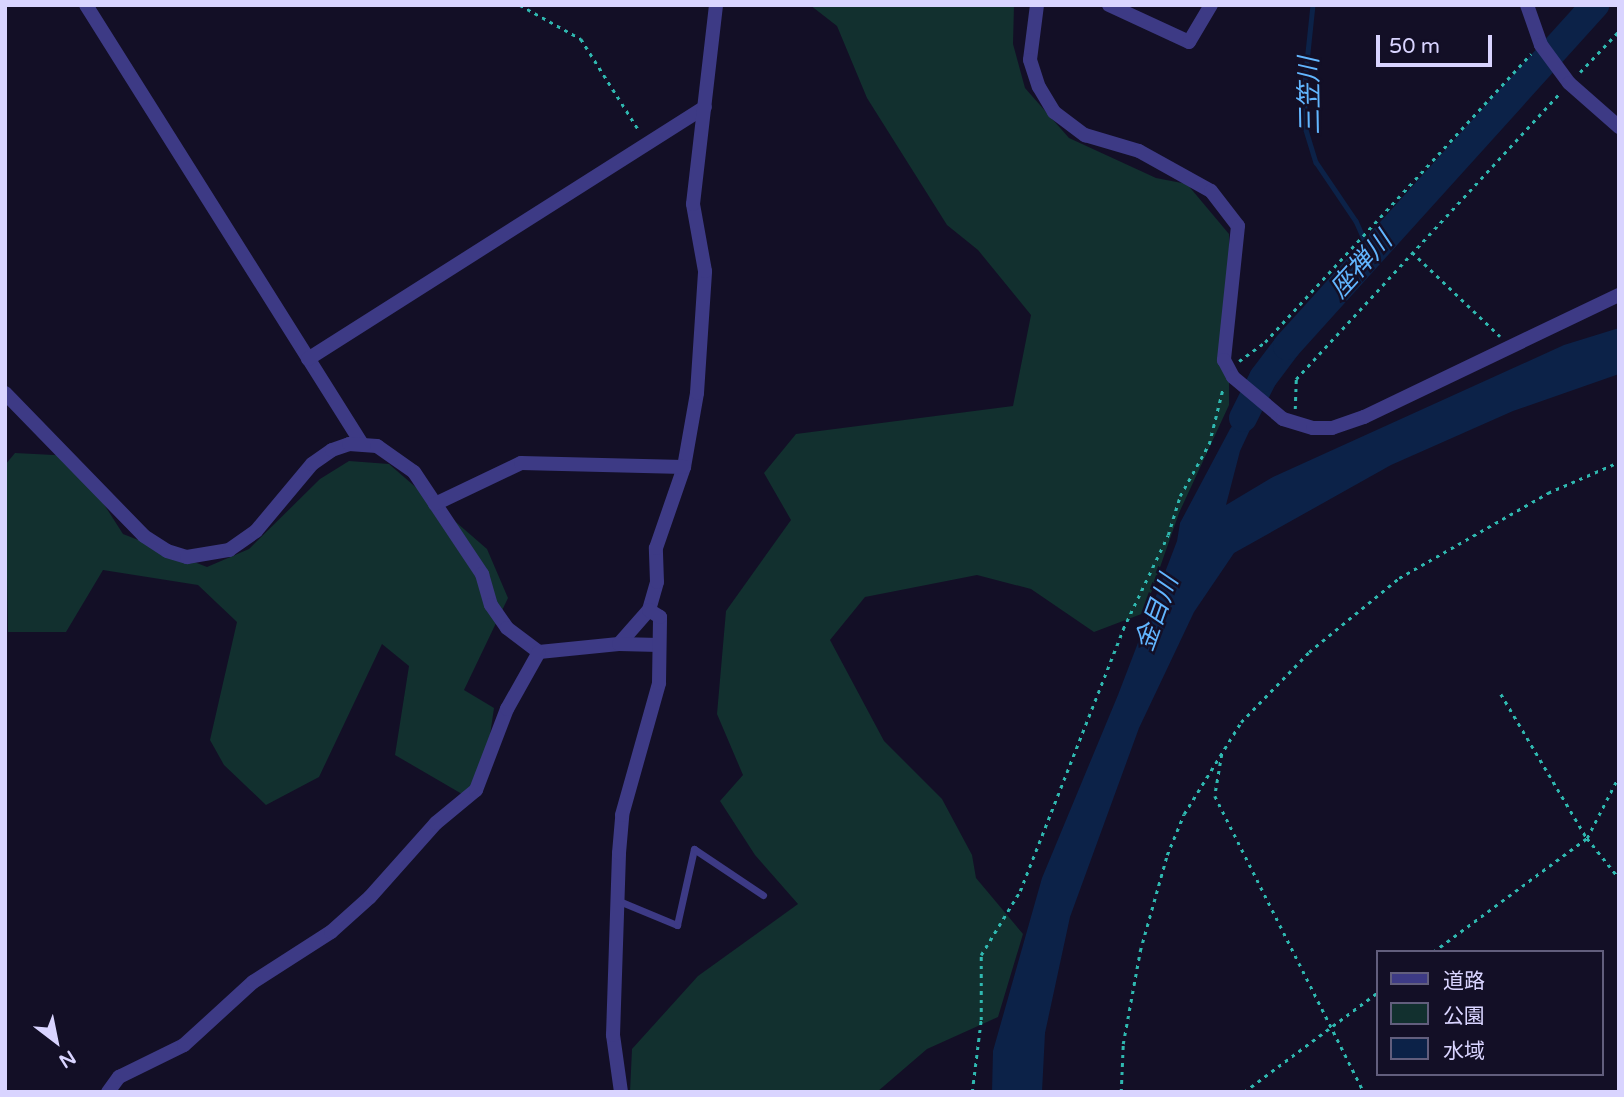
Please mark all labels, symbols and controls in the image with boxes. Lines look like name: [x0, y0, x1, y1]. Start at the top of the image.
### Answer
scale bar: [1379, 21, 1494, 65]
text: 50 m: [1389, 34, 1440, 59]
water label: 三笠川: [1294, 57, 1326, 135]
water label: 座禅川: [1323, 226, 1399, 304]
water label: 金目川: [1129, 571, 1185, 655]
legend: [1376, 950, 1603, 1076]
text: 道路: [1443, 969, 1485, 994]
text: 公園: [1443, 1004, 1485, 1029]
north arrow: [21, 1006, 91, 1076]
text: 水域: [1443, 1039, 1485, 1064]
text: N: [55, 1045, 79, 1072]

